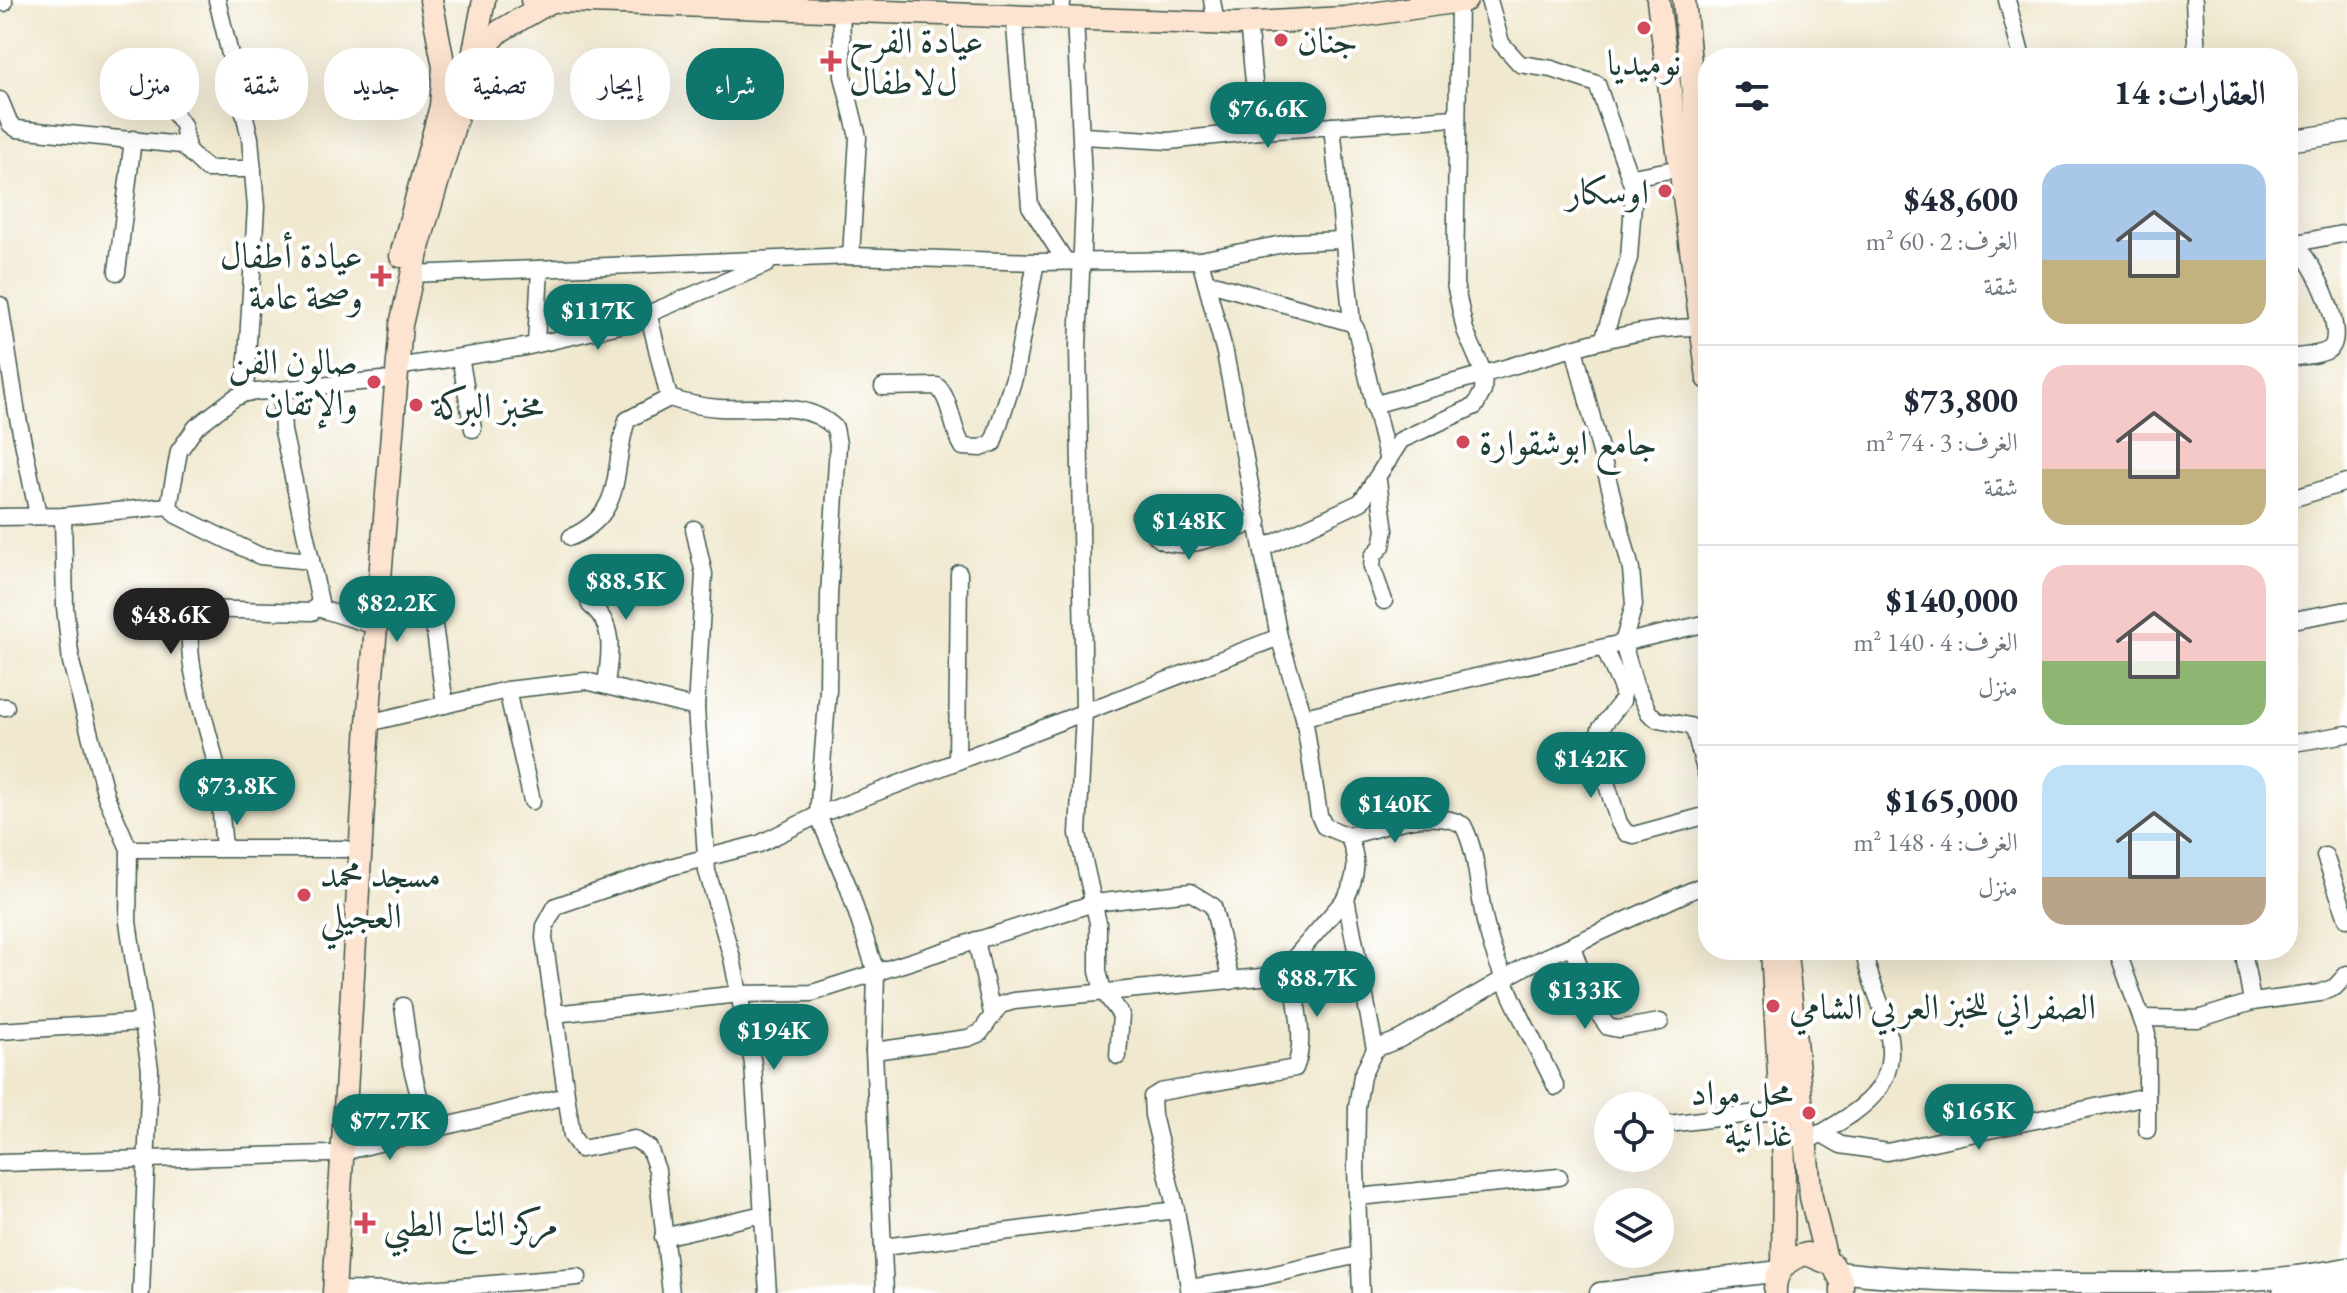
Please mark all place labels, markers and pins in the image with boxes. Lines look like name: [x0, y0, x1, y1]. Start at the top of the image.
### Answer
place label: عيادة الفرح لﻻطفال: [849, 17, 984, 105]
place label: جنان: [1297, 17, 1358, 64]
marker: نوميديا: [1635, 19, 1653, 37]
marker: جنان: [1272, 31, 1290, 49]
place label: نوميديا: [1607, 39, 1681, 86]
marker: عيادة الفرح لﻻطفال: [820, 50, 842, 72]
pin: $76.6K: [1203, 82, 1333, 150]
place label: اوسكار: [1563, 168, 1649, 215]
marker: اوسكار: [1656, 182, 1674, 200]
place label: عيادة أطفال وصحة عامة: [220, 231, 363, 320]
marker: عيادة أطفال وصحة عامة: [370, 265, 392, 287]
pin: $117K: [542, 284, 654, 352]
place label: صالون الفن والإتقان: [228, 338, 358, 429]
marker: صالون الفن والإتقان: [365, 373, 383, 391]
place label: مخبز البركة: [430, 382, 544, 429]
marker: مخبز البركة: [407, 396, 425, 414]
place label: جامع ابوشقوارة: [1479, 419, 1657, 475]
marker: جامع ابوشقوارة: [1454, 433, 1472, 451]
pin: $148K: [1133, 494, 1245, 562]
pin: $88.5K: [561, 554, 691, 622]
pin: $82.2K: [332, 576, 462, 644]
pin: $48.6K: [106, 588, 236, 656]
pin: $142K: [1535, 732, 1647, 800]
pin: $73.8K: [172, 759, 302, 827]
pin: $140K: [1339, 777, 1451, 845]
place label: مسجد محمد العجيلي: [320, 851, 441, 950]
marker: مسجد محمد العجيلي: [295, 886, 313, 904]
pin: $88.7K: [1252, 951, 1382, 1019]
pin: $133K: [1529, 963, 1641, 1031]
place label: الصفراني للخبز العربي الشامي: [1789, 983, 2096, 1036]
marker: الصفراني للخبز العربي الشامي: [1764, 997, 1782, 1015]
pin: $194K: [718, 1004, 830, 1072]
place label: محل مواد غذائية: [1690, 1069, 1793, 1157]
pin: $165K: [1923, 1084, 2035, 1152]
pin: $77.7K: [325, 1094, 455, 1162]
marker: محل مواد غذائية: [1800, 1104, 1818, 1122]
place label: مركز التاج الطبي: [383, 1200, 558, 1257]
marker: مركز التاج الطبي: [354, 1212, 376, 1234]

